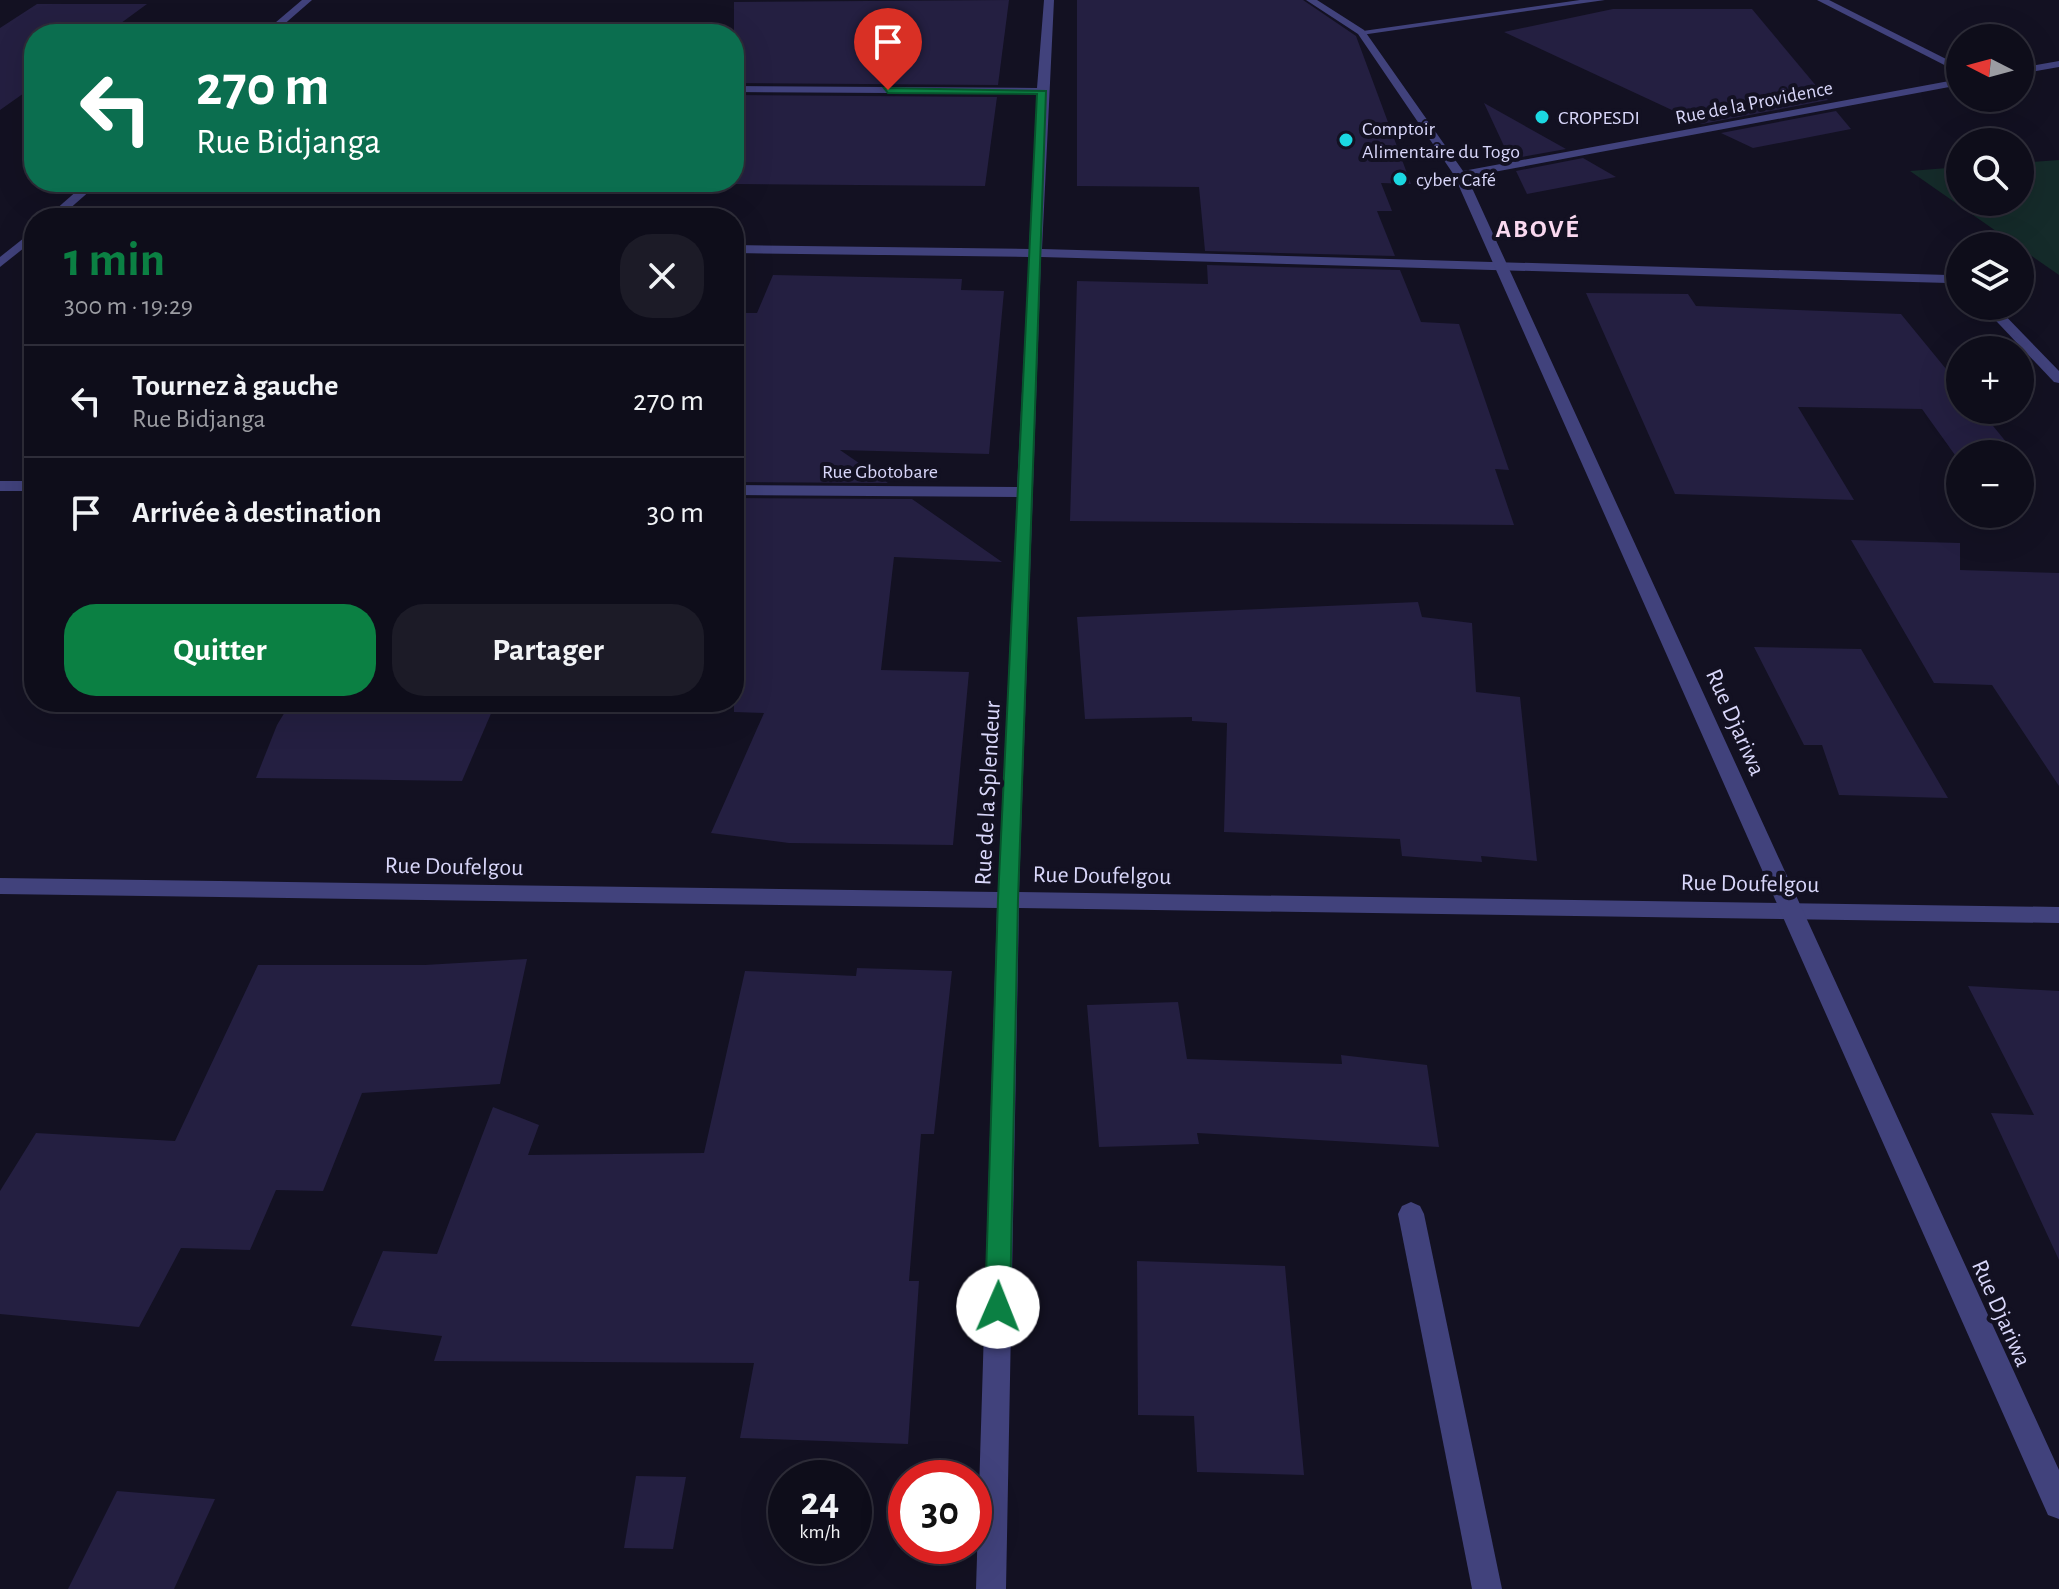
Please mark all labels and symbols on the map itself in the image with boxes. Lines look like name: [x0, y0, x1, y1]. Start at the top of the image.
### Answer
pin: [854, 8, 922, 90]
north arrow: [1946, 24, 2034, 112]
street label: Rue de la Providence: [1674, 78, 1835, 128]
marker: CROPESDI: [1533, 108, 1551, 126]
place label: CROPESDI: [1558, 108, 1640, 128]
place label: Comptoir Alimentaire du Togo: [1362, 119, 1520, 162]
marker: Comptoir Alimentaire du Togo: [1337, 131, 1355, 149]
marker: cyber Café: [1391, 170, 1409, 188]
place label: cyber Café: [1416, 170, 1496, 190]
district label: ABOVÉ: [1495, 214, 1581, 242]
street label: Rue Gbotobare: [822, 462, 938, 482]
street label: Rue Djariwa: [1701, 665, 1769, 779]
street label: Rue de la Splendeur: [971, 700, 1005, 886]
street label: Rue Doufelgou: [384, 854, 524, 880]
street label: Rue Doufelgou: [1032, 863, 1172, 889]
street label: Rue Doufelgou: [1680, 871, 1820, 897]
street label: Rue Djariwa: [1967, 1256, 2035, 1370]
position arrow: [956, 1265, 1040, 1349]
speed limit sign: 30: [888, 1460, 992, 1564]

